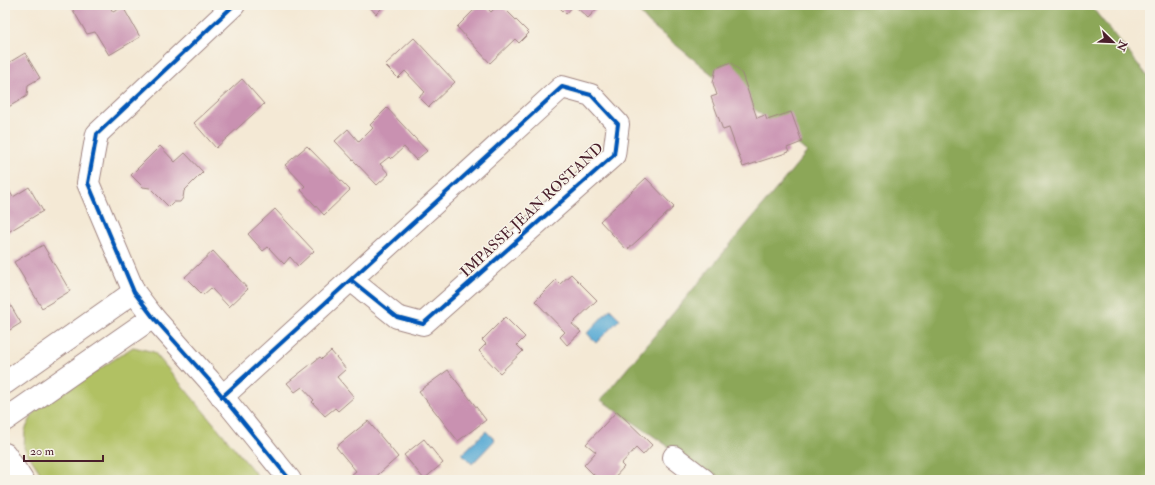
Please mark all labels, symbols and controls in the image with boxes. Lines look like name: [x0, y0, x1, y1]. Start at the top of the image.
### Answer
north arrow: [1093, 22, 1133, 62]
text: N: [1113, 38, 1130, 54]
street label: IMPASSE JEAN ROSTAND: [456, 139, 608, 282]
scale bar: [24, 437, 103, 463]
text: 20 m: [30, 444, 55, 459]

